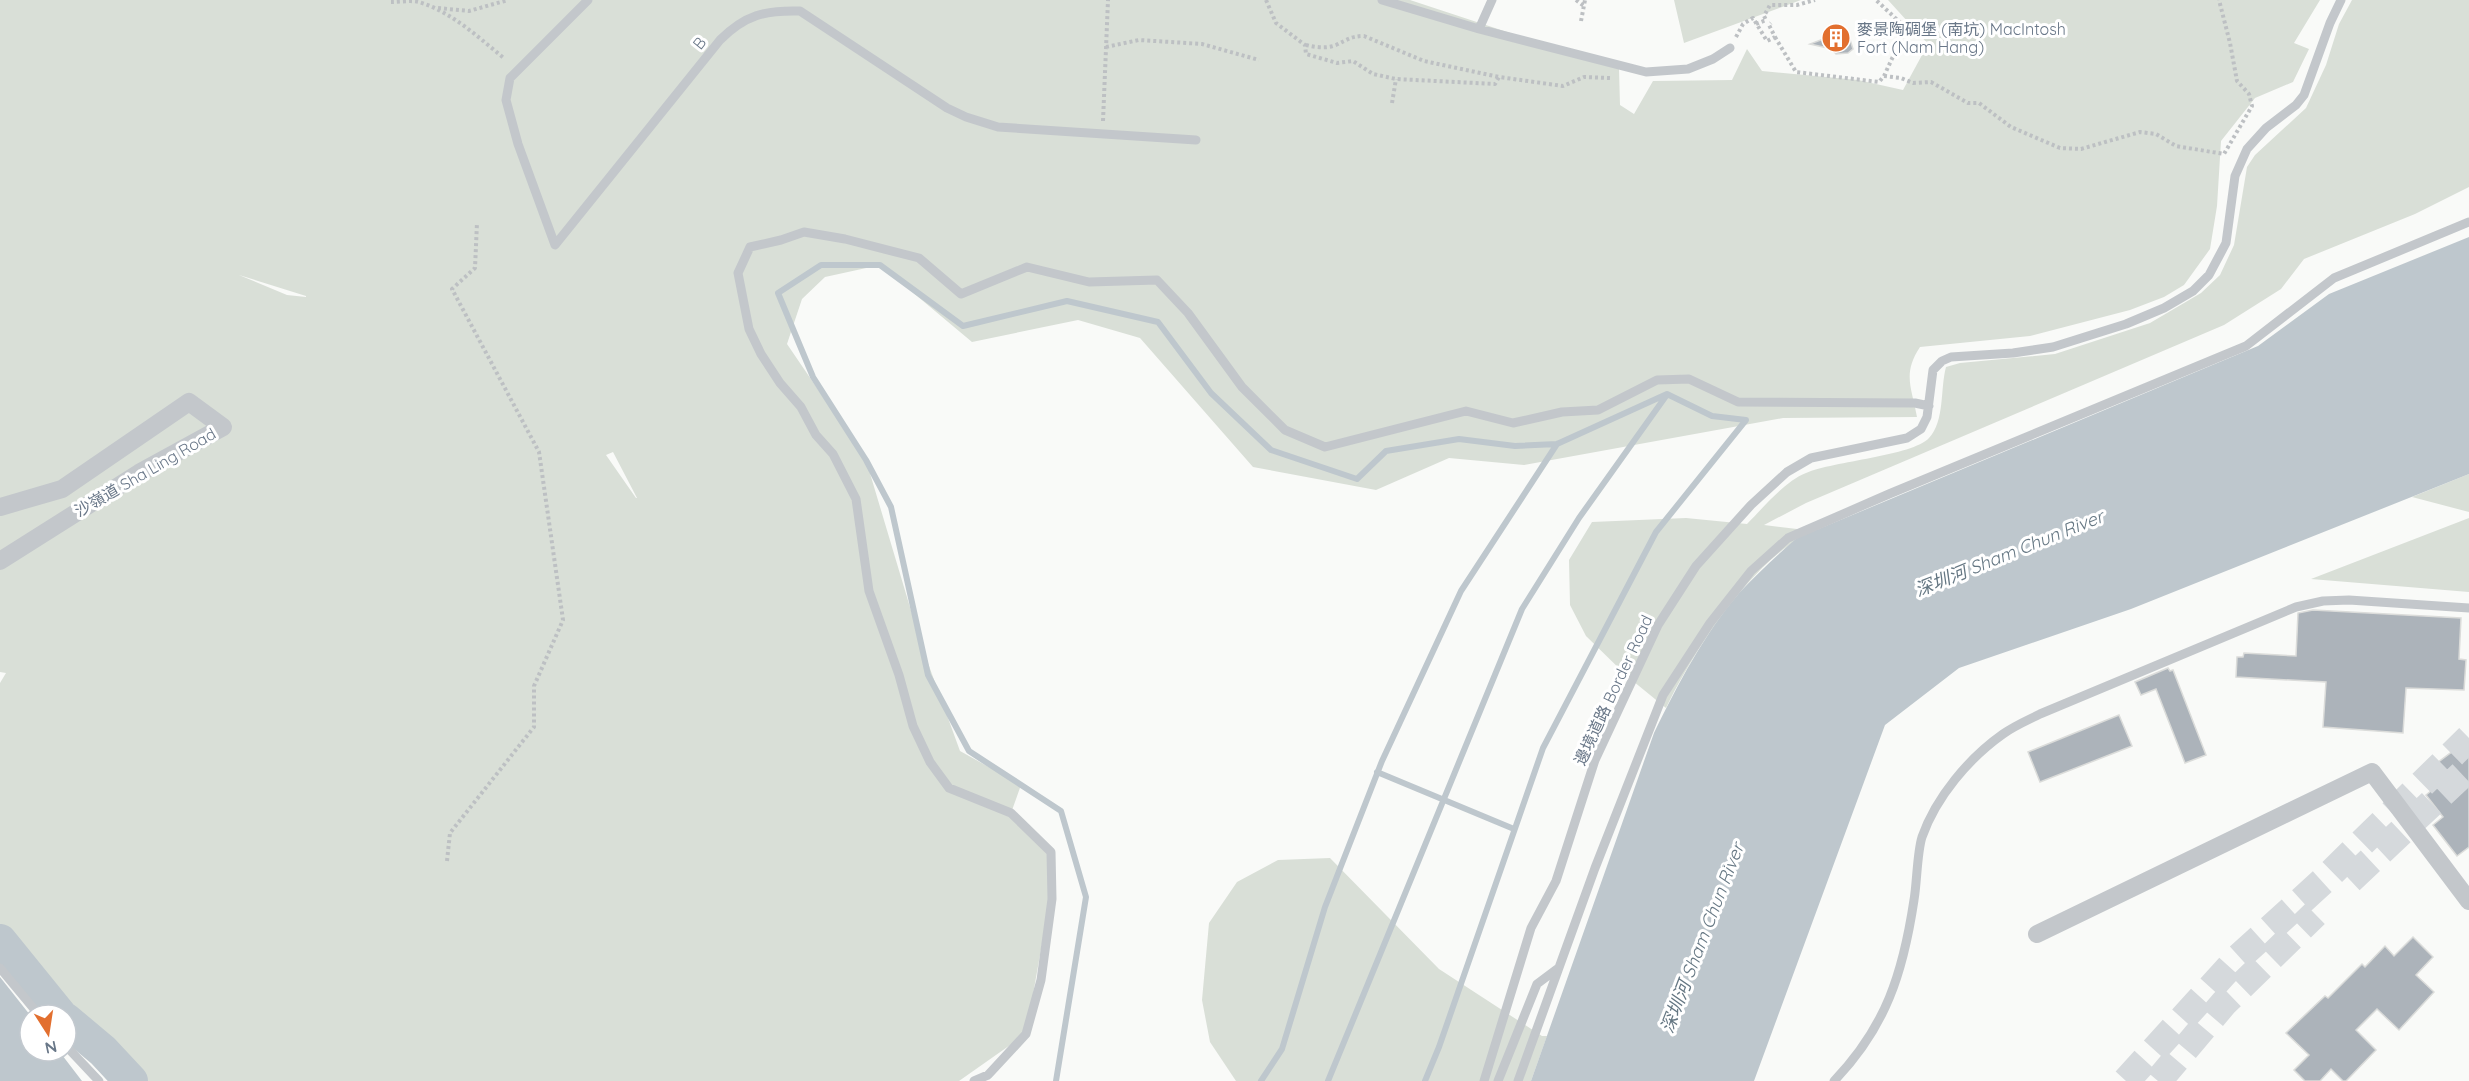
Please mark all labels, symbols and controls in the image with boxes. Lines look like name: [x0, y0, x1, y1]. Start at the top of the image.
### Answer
place label: 麥景陶碉堡 (南坑) MacIntosh Fort (Nam Hang): [1857, 19, 2066, 57]
building icon: 麥景陶碉堡 (南坑) MacIntosh Fort (Nam Hang): [1820, 22, 1852, 54]
street label: B: [688, 33, 710, 53]
street label: 沙嶺道 Sha Ling Road: [71, 423, 219, 521]
water label: 深圳河 Sham Chun River: [1911, 504, 2109, 601]
street label: 邊境道路 Border Road: [1569, 612, 1657, 768]
water label: 深圳河 Sham Chun River: [1655, 838, 1750, 1036]
north arrow: [18, 1003, 78, 1063]
text: N: [43, 1037, 59, 1059]

